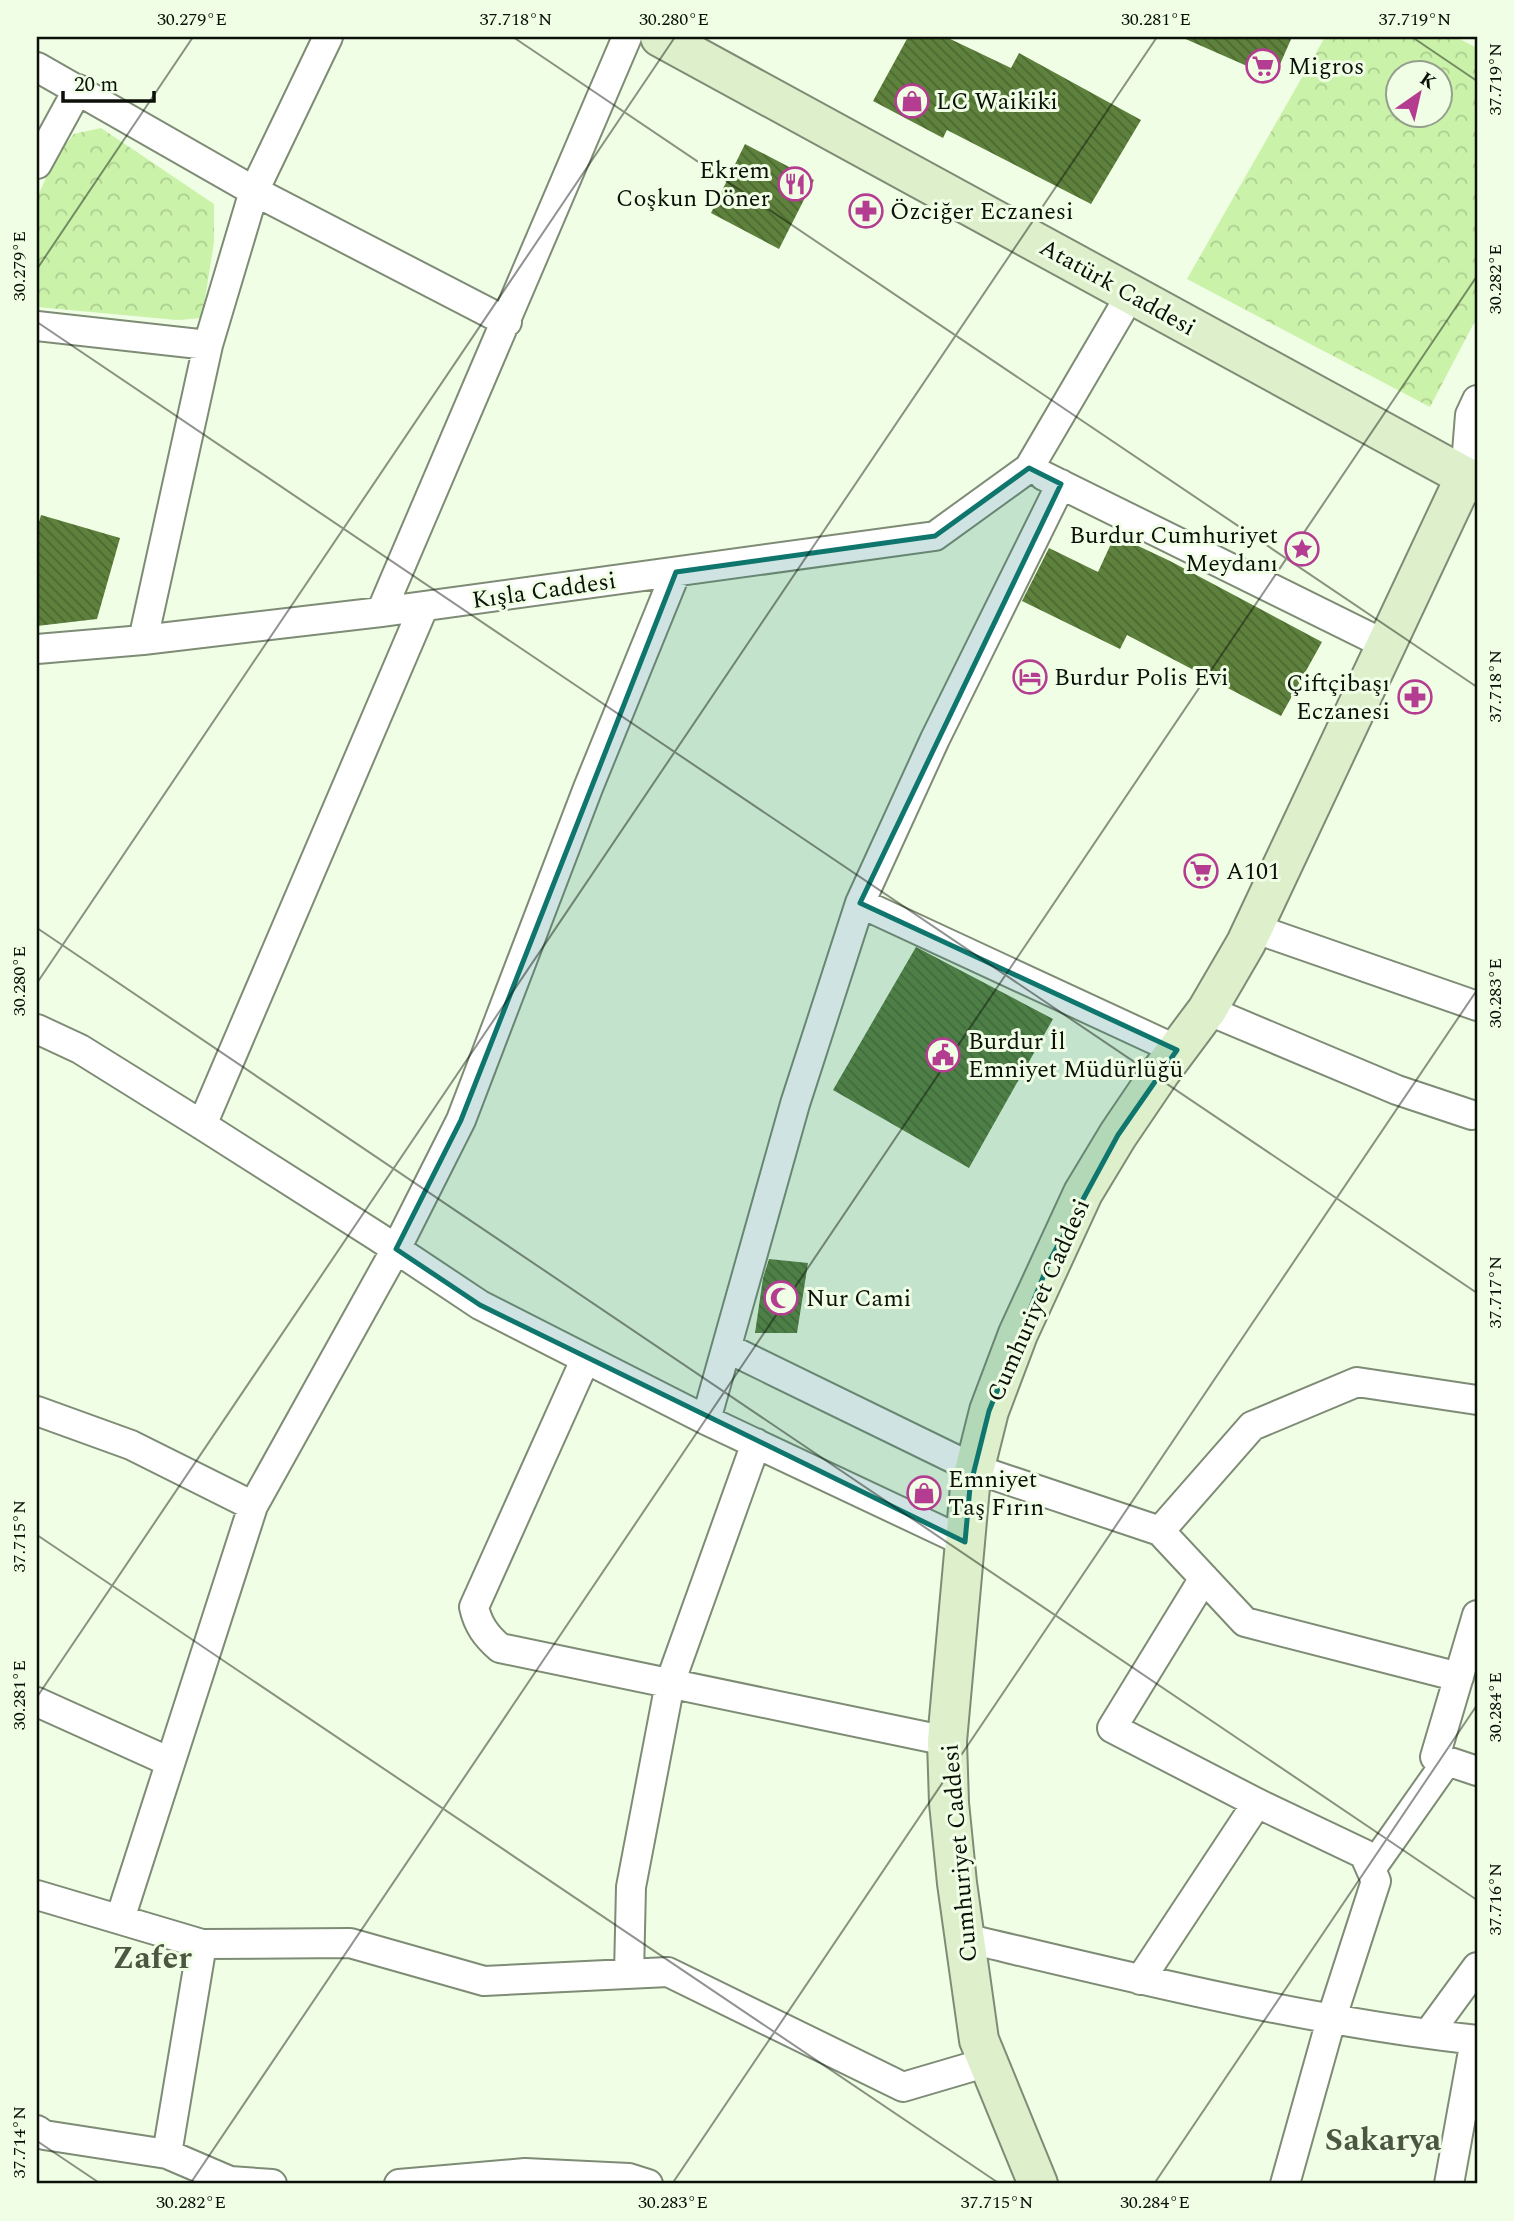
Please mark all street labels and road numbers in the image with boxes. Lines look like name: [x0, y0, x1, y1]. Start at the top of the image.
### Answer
street label: Atatürk Caddesi: [1033, 230, 1202, 346]
street label: Kışla Caddesi: [470, 563, 619, 619]
street label: Cumhuriyet Caddesi: [978, 1193, 1100, 1408]
street label: Cumhuriyet Caddesi: [933, 1742, 987, 1964]

